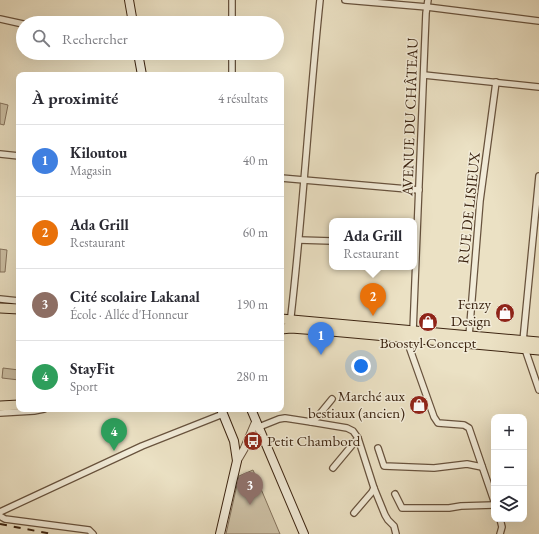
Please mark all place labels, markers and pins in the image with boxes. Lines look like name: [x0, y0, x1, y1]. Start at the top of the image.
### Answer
pin: 2: [360, 283, 386, 316]
place label: Fenzy Design: [451, 294, 491, 330]
shop icon: Fenzy Design: [494, 302, 516, 324]
shop icon: Boostyl Concept: [417, 311, 439, 333]
pin: 1: [308, 322, 334, 355]
place label: Boostyl Concept: [380, 333, 477, 352]
place label: Marché aux bestiaux (ancien): [308, 386, 406, 422]
shop icon: Marché aux bestiaux (ancien): [408, 394, 430, 416]
pin: 4: [101, 418, 127, 451]
bus stop icon: Petit Chambord: [242, 430, 264, 452]
place label: Petit Chambord: [267, 431, 361, 450]
pin: 3: [237, 472, 263, 505]

